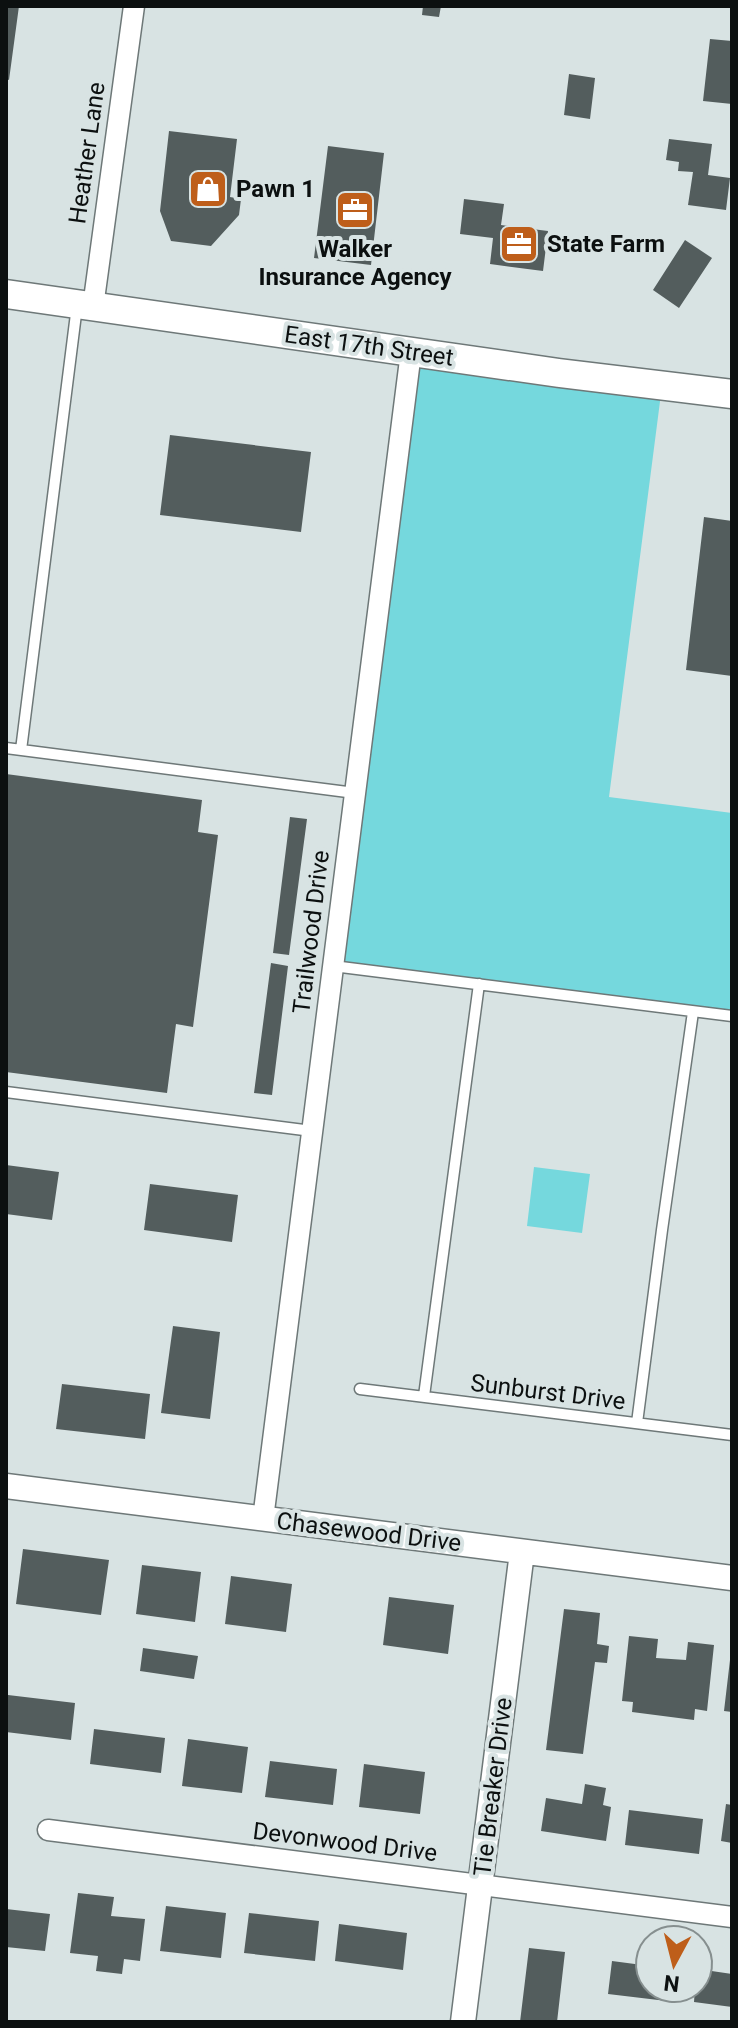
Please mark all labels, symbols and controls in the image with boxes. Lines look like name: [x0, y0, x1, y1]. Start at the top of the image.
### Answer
street label: Heather Lane: [63, 80, 111, 226]
shop icon: Pawn 1: [187, 168, 229, 210]
place label: Pawn 1: [236, 175, 315, 203]
office icon: Walker Insurance Agency: [334, 189, 376, 231]
office icon: State Farm: [498, 223, 540, 265]
place label: State Farm: [547, 230, 665, 258]
place label: Walker Insurance Agency: [258, 235, 453, 291]
street label: East 17th Street: [283, 320, 455, 372]
street label: Trailwood Drive: [287, 849, 335, 1015]
street label: Sunburst Drive: [469, 1369, 627, 1415]
street label: Chasewood Drive: [275, 1507, 463, 1557]
street label: Tie Breaker Drive: [468, 1696, 518, 1878]
street label: Devonwood Drive: [251, 1817, 439, 1867]
north arrow: [634, 1924, 714, 2004]
text: N: [662, 1970, 681, 1997]

